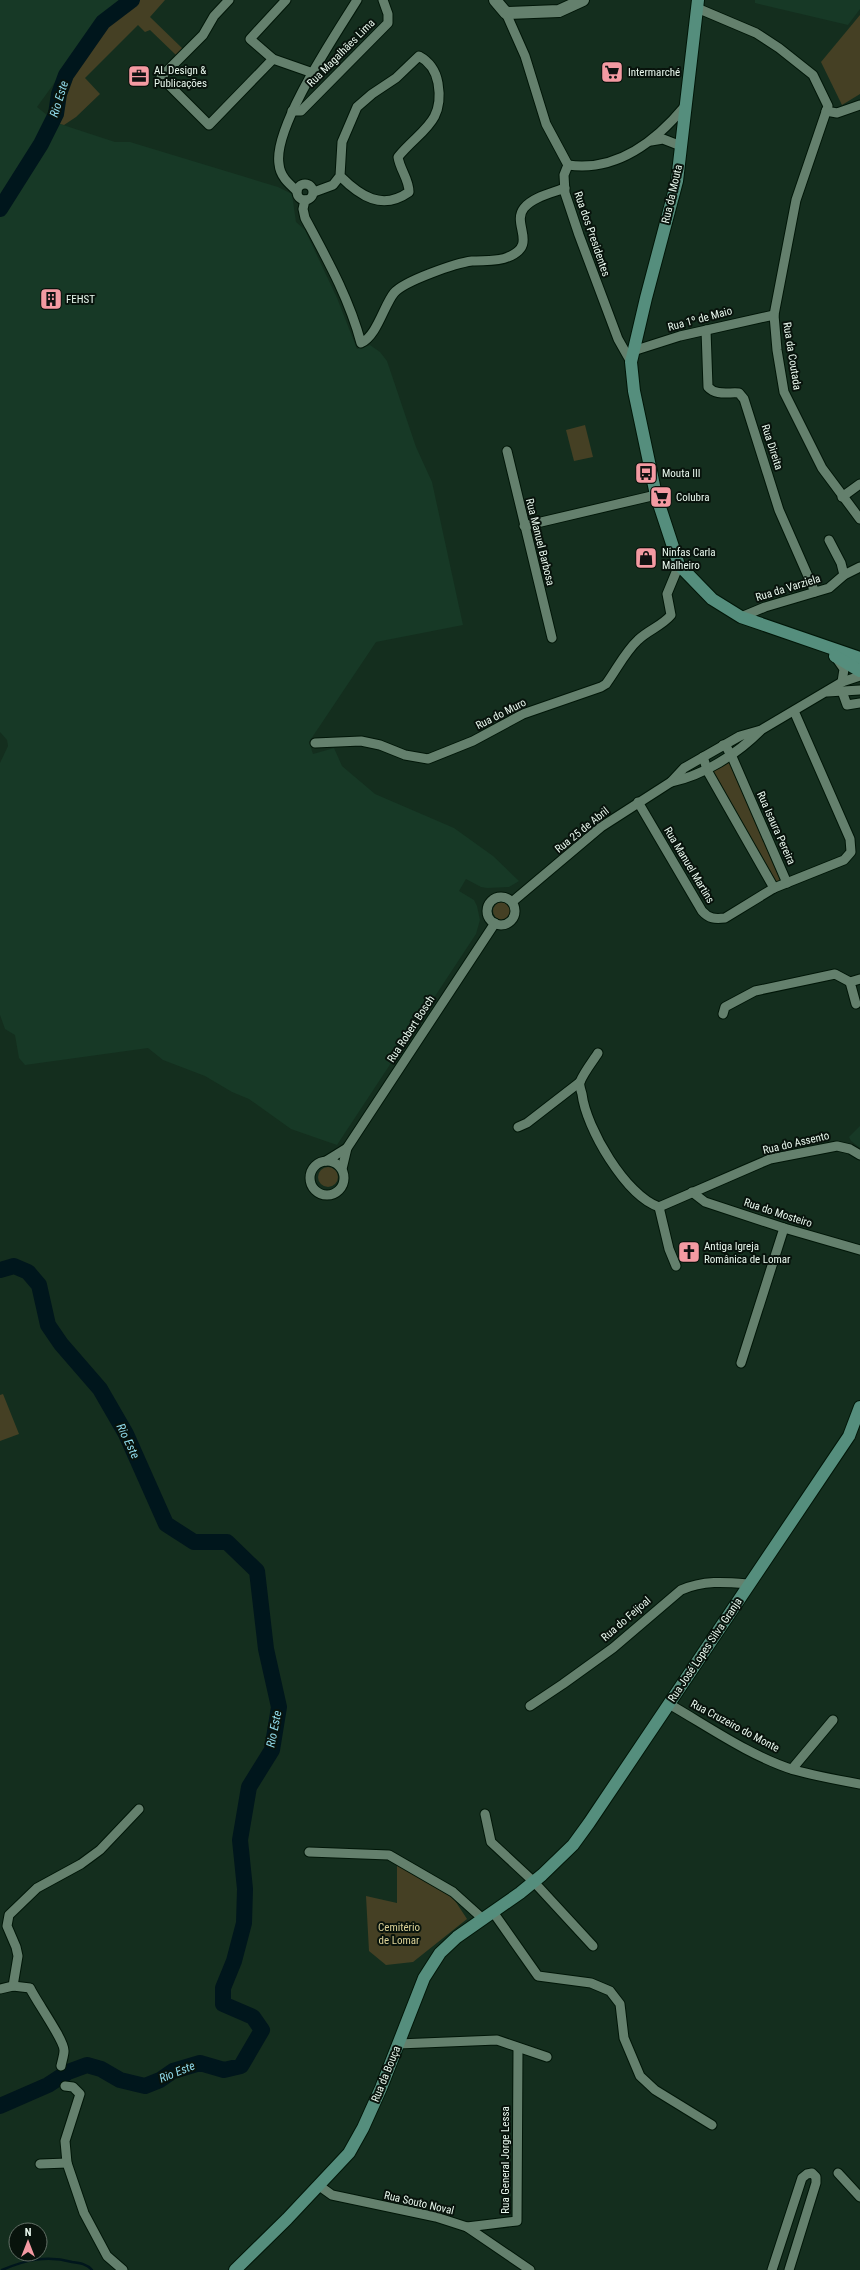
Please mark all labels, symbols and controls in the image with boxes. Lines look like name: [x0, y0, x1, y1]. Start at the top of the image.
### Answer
street label: Rua Magalhães Lima: [304, 16, 378, 90]
supermarket icon: Intermarché: [599, 59, 625, 85]
office icon: AL Design & Publicações: [126, 63, 152, 89]
place label: AL Design & Publicações: [154, 64, 207, 90]
place label: Intermarché: [628, 66, 680, 79]
water label: Rio Este: [47, 79, 71, 119]
street label: Rua da Mouta: [659, 163, 685, 225]
street label: Rua dos Presidentes: [571, 190, 613, 278]
building icon: FEHST: [38, 286, 64, 312]
place label: FEHST: [66, 293, 95, 306]
street label: Rua 1º de Maio: [666, 304, 734, 334]
street label: Rua da Coutada: [780, 321, 804, 391]
street label: Rua Direita: [759, 423, 785, 471]
bus stop icon: Mouta III: [633, 460, 659, 486]
place label: Mouta III: [662, 467, 700, 480]
supermarket icon: Colubra: [648, 484, 674, 510]
place label: Colubra: [676, 491, 709, 504]
street label: Rua Manuel Barbosa: [523, 497, 557, 587]
shop icon: Ninfas Carla Malheiro: [633, 545, 659, 571]
place label: Ninfas Carla Malheiro: [662, 546, 716, 572]
street label: Rua da Varziela: [754, 572, 822, 604]
street label: Rua do Muro: [474, 696, 529, 732]
street label: Rua Isaura Pereira: [754, 789, 798, 867]
street label: Rua 25 de Abril: [552, 804, 612, 856]
street label: Rua Manuel Martins: [661, 824, 717, 906]
street label: Rua Robert Bosch: [385, 993, 437, 1065]
street label: Rua do Assento: [761, 1129, 831, 1157]
street label: Rua do Mosteiro: [742, 1196, 814, 1230]
church icon: Antiga Igreja Românica de Lomar: [676, 1239, 702, 1265]
place label: Antiga Igreja Românica de Lomar: [704, 1240, 791, 1266]
water label: Rio Este: [114, 1421, 143, 1461]
street label: Rua do Feijoal: [599, 1594, 653, 1644]
street label: Rua José Lopes Silva Granja: [665, 1596, 745, 1704]
street label: Rua Cruzeiro do Monte: [688, 1697, 782, 1755]
water label: Rio Este: [264, 1709, 285, 1749]
park label: Cemitério de Lomar: [378, 1921, 420, 1947]
street label: Rua da Bouça: [369, 2044, 403, 2104]
water label: Rio Este: [157, 2058, 197, 2085]
street label: Rua General Jorge Lessa: [499, 2106, 512, 2214]
street label: Rua Souto Noval: [383, 2189, 455, 2217]
north arrow: [8, 2222, 48, 2262]
text: N: [25, 2226, 32, 2239]

